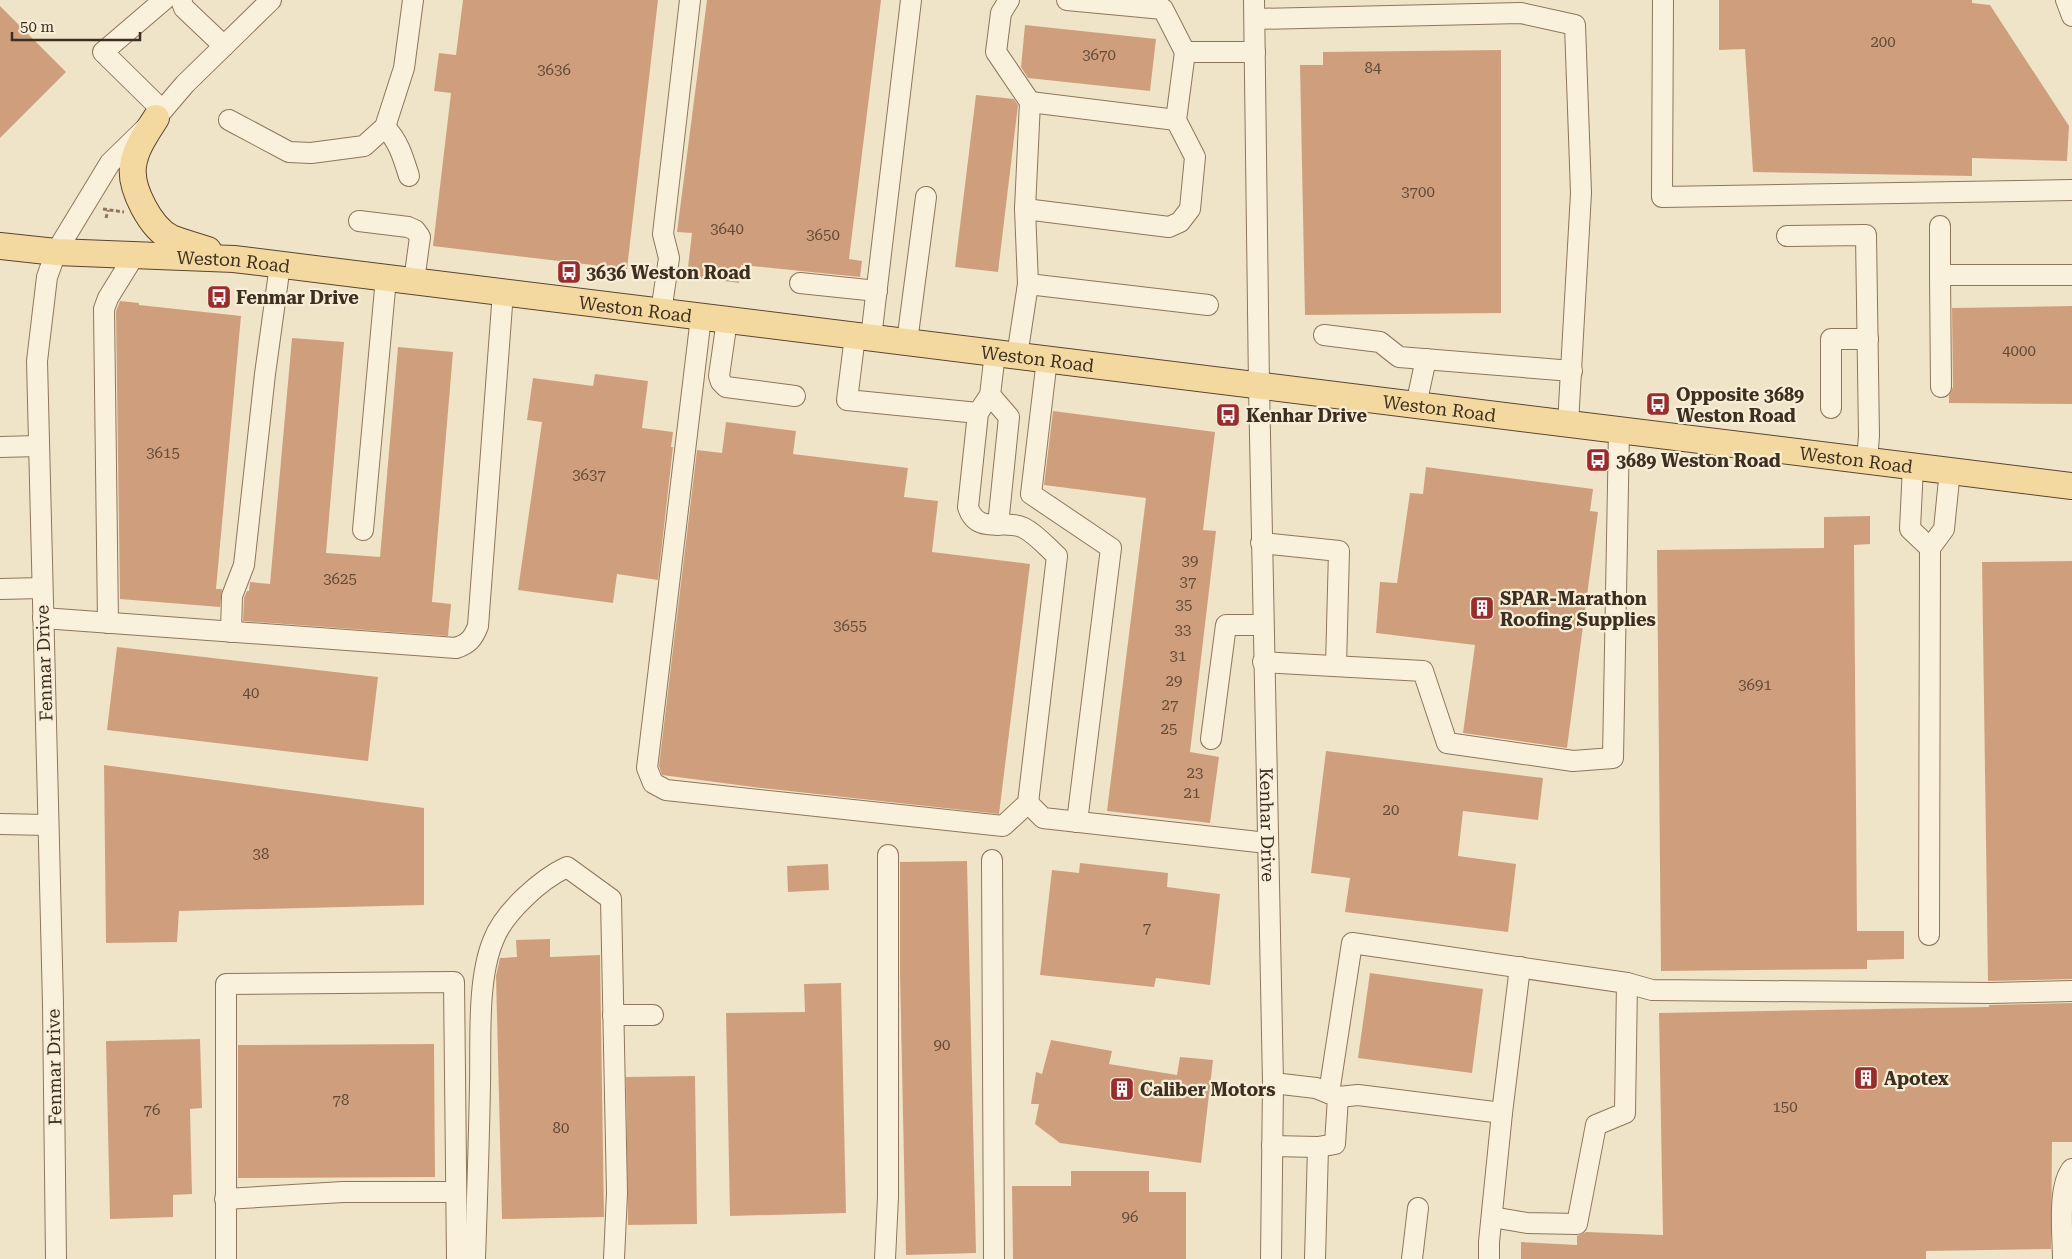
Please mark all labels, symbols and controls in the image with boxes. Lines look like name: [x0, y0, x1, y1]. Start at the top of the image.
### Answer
scale bar: [12, 10, 140, 42]
text: 50 m: [20, 18, 55, 36]
house number: 200: [1870, 33, 1896, 51]
house number: 3670: [1082, 46, 1116, 64]
house number: 84: [1365, 59, 1382, 77]
house number: 3636: [537, 61, 571, 79]
house number: 3700: [1401, 183, 1435, 201]
house number: 3640: [710, 220, 744, 238]
house number: 3650: [806, 226, 840, 244]
street label: Weston Road: [176, 246, 292, 276]
bus stop icon: 3636 Weston Road: [556, 259, 582, 285]
place label: 3636 Weston Road: [586, 262, 751, 283]
bus stop icon: Fenmar Drive: [206, 284, 232, 310]
place label: Fenmar Drive: [236, 287, 359, 308]
street label: Weston Road: [578, 291, 694, 326]
street label: Weston Road: [980, 341, 1096, 376]
house number: 4000: [2002, 342, 2036, 360]
place label: Opposite 3689 Weston Road: [1676, 384, 1804, 426]
street label: Weston Road: [1382, 390, 1498, 425]
bus stop icon: Opposite 3689 Weston Road: [1645, 391, 1671, 417]
bus stop icon: Kenhar Drive: [1215, 402, 1241, 428]
place label: Kenhar Drive: [1246, 405, 1367, 426]
street label: Weston Road: [1798, 442, 1915, 477]
house number: 3615: [146, 444, 180, 462]
bus stop icon: 3689 Weston Road: [1585, 447, 1611, 473]
place label: 3689 Weston Road: [1616, 450, 1781, 471]
house number: 3637: [572, 466, 606, 484]
house number: 39: [1182, 552, 1198, 570]
house number: 3625: [323, 570, 357, 588]
house number: 37: [1180, 573, 1196, 591]
place label: SPAR-Marathon Roofing Supplies: [1500, 588, 1656, 630]
building icon: SPAR-Marathon Roofing Supplies: [1469, 595, 1495, 621]
house number: 35: [1176, 596, 1192, 614]
street label: Fenmar Drive: [31, 604, 57, 722]
house number: 3655: [833, 617, 867, 635]
house number: 33: [1175, 621, 1191, 639]
house number: 31: [1170, 647, 1186, 665]
house number: 29: [1166, 672, 1182, 690]
house number: 3691: [1738, 676, 1772, 694]
house number: 40: [243, 684, 259, 702]
house number: 27: [1162, 696, 1178, 714]
house number: 25: [1161, 720, 1177, 738]
house number: 23: [1187, 764, 1203, 782]
street label: Kenhar Drive: [1256, 767, 1279, 882]
house number: 21: [1184, 784, 1200, 802]
house number: 20: [1383, 801, 1399, 819]
house number: 38: [253, 845, 269, 863]
house number: 7: [1143, 919, 1151, 937]
street label: Fenmar Drive: [42, 1008, 66, 1125]
house number: 90: [934, 1036, 950, 1054]
building icon: Apotex: [1853, 1065, 1879, 1091]
place label: Apotex: [1884, 1068, 1949, 1089]
building icon: Caliber Motors: [1109, 1076, 1135, 1102]
place label: Caliber Motors: [1140, 1079, 1276, 1100]
house number: 78: [333, 1091, 349, 1109]
house number: 150: [1772, 1098, 1798, 1116]
house number: 76: [144, 1101, 160, 1119]
house number: 80: [553, 1119, 569, 1137]
house number: 96: [1122, 1208, 1138, 1226]

